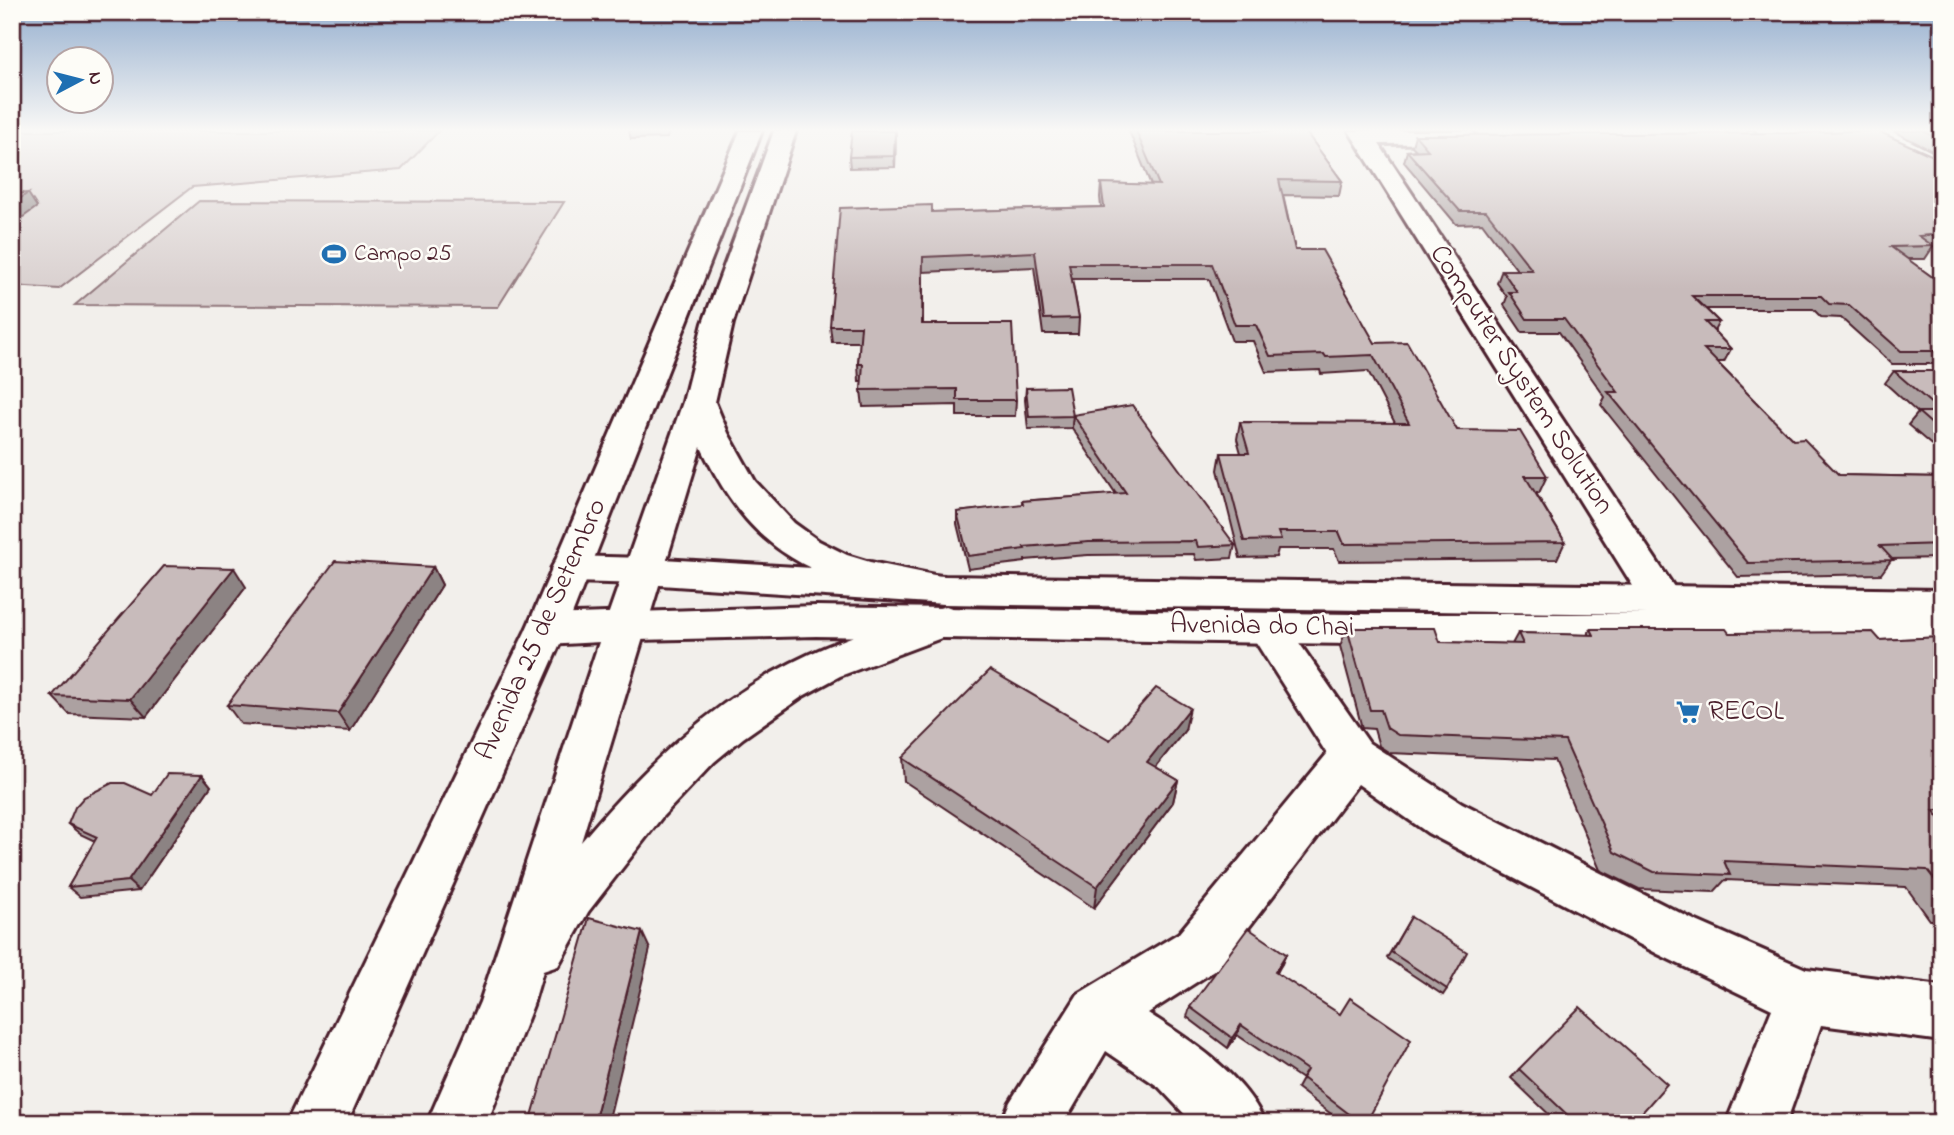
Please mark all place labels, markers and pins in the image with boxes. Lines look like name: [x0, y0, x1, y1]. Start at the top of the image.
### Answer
place label: Campo 25: [354, 238, 452, 271]
sports icon: Campo 25: [320, 240, 348, 268]
place label: RECOL: [1708, 692, 1784, 733]
supermarket icon: RECOL: [1674, 698, 1702, 726]

